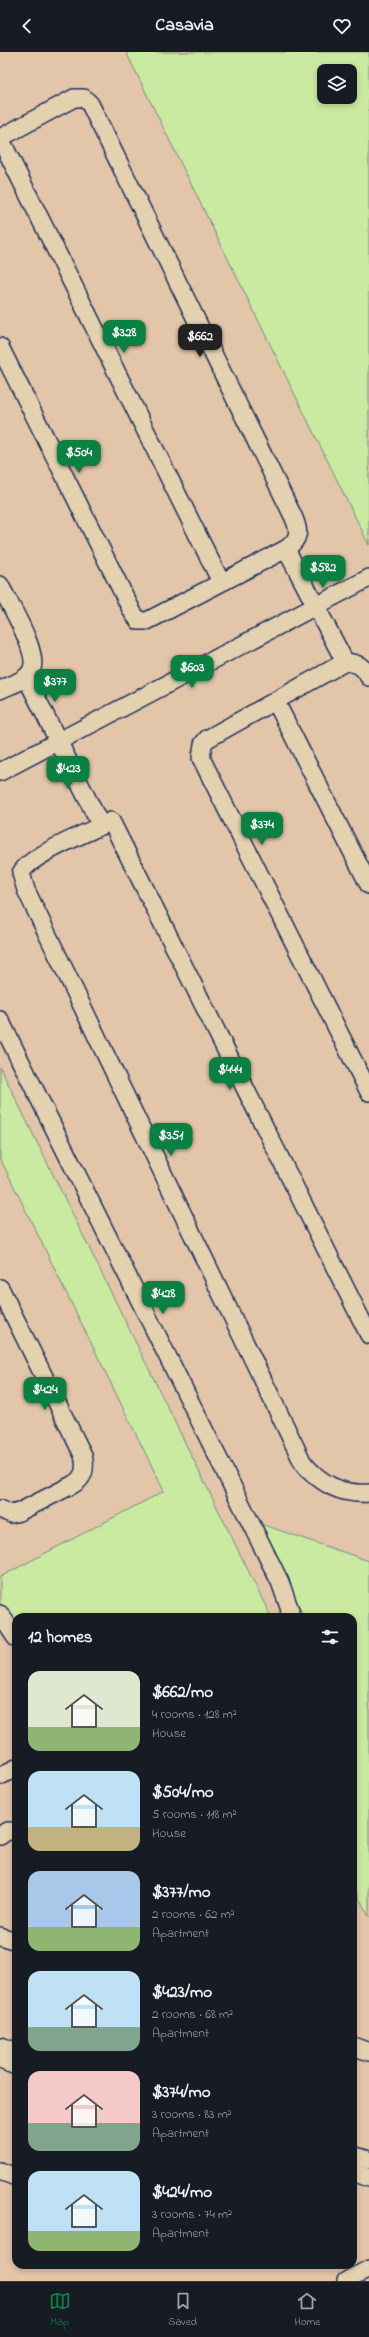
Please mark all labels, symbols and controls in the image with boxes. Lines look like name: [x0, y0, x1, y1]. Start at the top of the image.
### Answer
text: Casavia: [155, 13, 214, 39]
icon: back: [16, 15, 38, 37]
icon: heart: [331, 15, 353, 37]
map controls: [317, 64, 357, 104]
button: layers: [317, 64, 357, 104]
pin: $328: [100, 320, 148, 354]
text: $328: [112, 323, 136, 342]
pin: $662: [176, 324, 224, 358]
text: $662: [187, 327, 213, 346]
pin: $504: [55, 440, 103, 474]
text: $504: [66, 443, 92, 462]
pin: $582: [299, 555, 347, 589]
text: $582: [310, 558, 336, 577]
pin: $603: [168, 655, 216, 689]
text: $603: [180, 658, 204, 677]
pin: $377: [31, 669, 79, 703]
text: $377: [43, 672, 67, 691]
pin: $423: [44, 756, 92, 790]
text: $423: [55, 759, 81, 778]
pin: $374: [238, 812, 286, 846]
text: $374: [250, 815, 274, 834]
pin: $444: [206, 1057, 254, 1091]
text: $444: [218, 1060, 242, 1079]
pin: $351: [147, 1123, 195, 1157]
text: $351: [159, 1126, 183, 1145]
pin: $428: [139, 1281, 187, 1315]
text: $428: [151, 1284, 175, 1303]
pin: $424: [21, 1377, 69, 1411]
text: $424: [32, 1380, 58, 1399]
text: 12 homes: [28, 1625, 92, 1650]
icon: filters: [319, 1626, 341, 1648]
text: $662/mo: [152, 1680, 213, 1705]
icon: home: [60, 1687, 108, 1735]
text: 4 rooms · 128 m²: [152, 1705, 237, 1724]
text: House: [152, 1724, 186, 1743]
text: $504/mo: [152, 1780, 214, 1805]
icon: home: [60, 1787, 108, 1835]
text: 5 rooms · 118 m²: [152, 1805, 237, 1824]
text: House: [152, 1824, 186, 1843]
text: $377/mo: [152, 1880, 211, 1905]
icon: home: [60, 1887, 108, 1935]
text: 2 rooms · 62 m²: [152, 1905, 235, 1924]
text: Apartment: [152, 1924, 209, 1943]
text: $423/mo: [152, 1980, 212, 2005]
icon: home: [60, 1987, 108, 2035]
text: 2 rooms · 68 m²: [152, 2005, 233, 2024]
text: Apartment: [152, 2024, 209, 2043]
text: $374/mo: [152, 2080, 211, 2105]
icon: home: [60, 2087, 108, 2135]
text: 3 rooms · 83 m²: [152, 2105, 232, 2124]
text: Apartment: [152, 2124, 209, 2143]
text: $424/mo: [152, 2180, 212, 2205]
icon: home: [60, 2187, 108, 2235]
text: 3 rooms · 74 m²: [152, 2205, 232, 2224]
text: Apartment: [152, 2224, 209, 2243]
tab: Map: [49, 2290, 71, 2330]
tab: Saved: [168, 2290, 197, 2330]
tab: Home: [295, 2290, 320, 2330]

